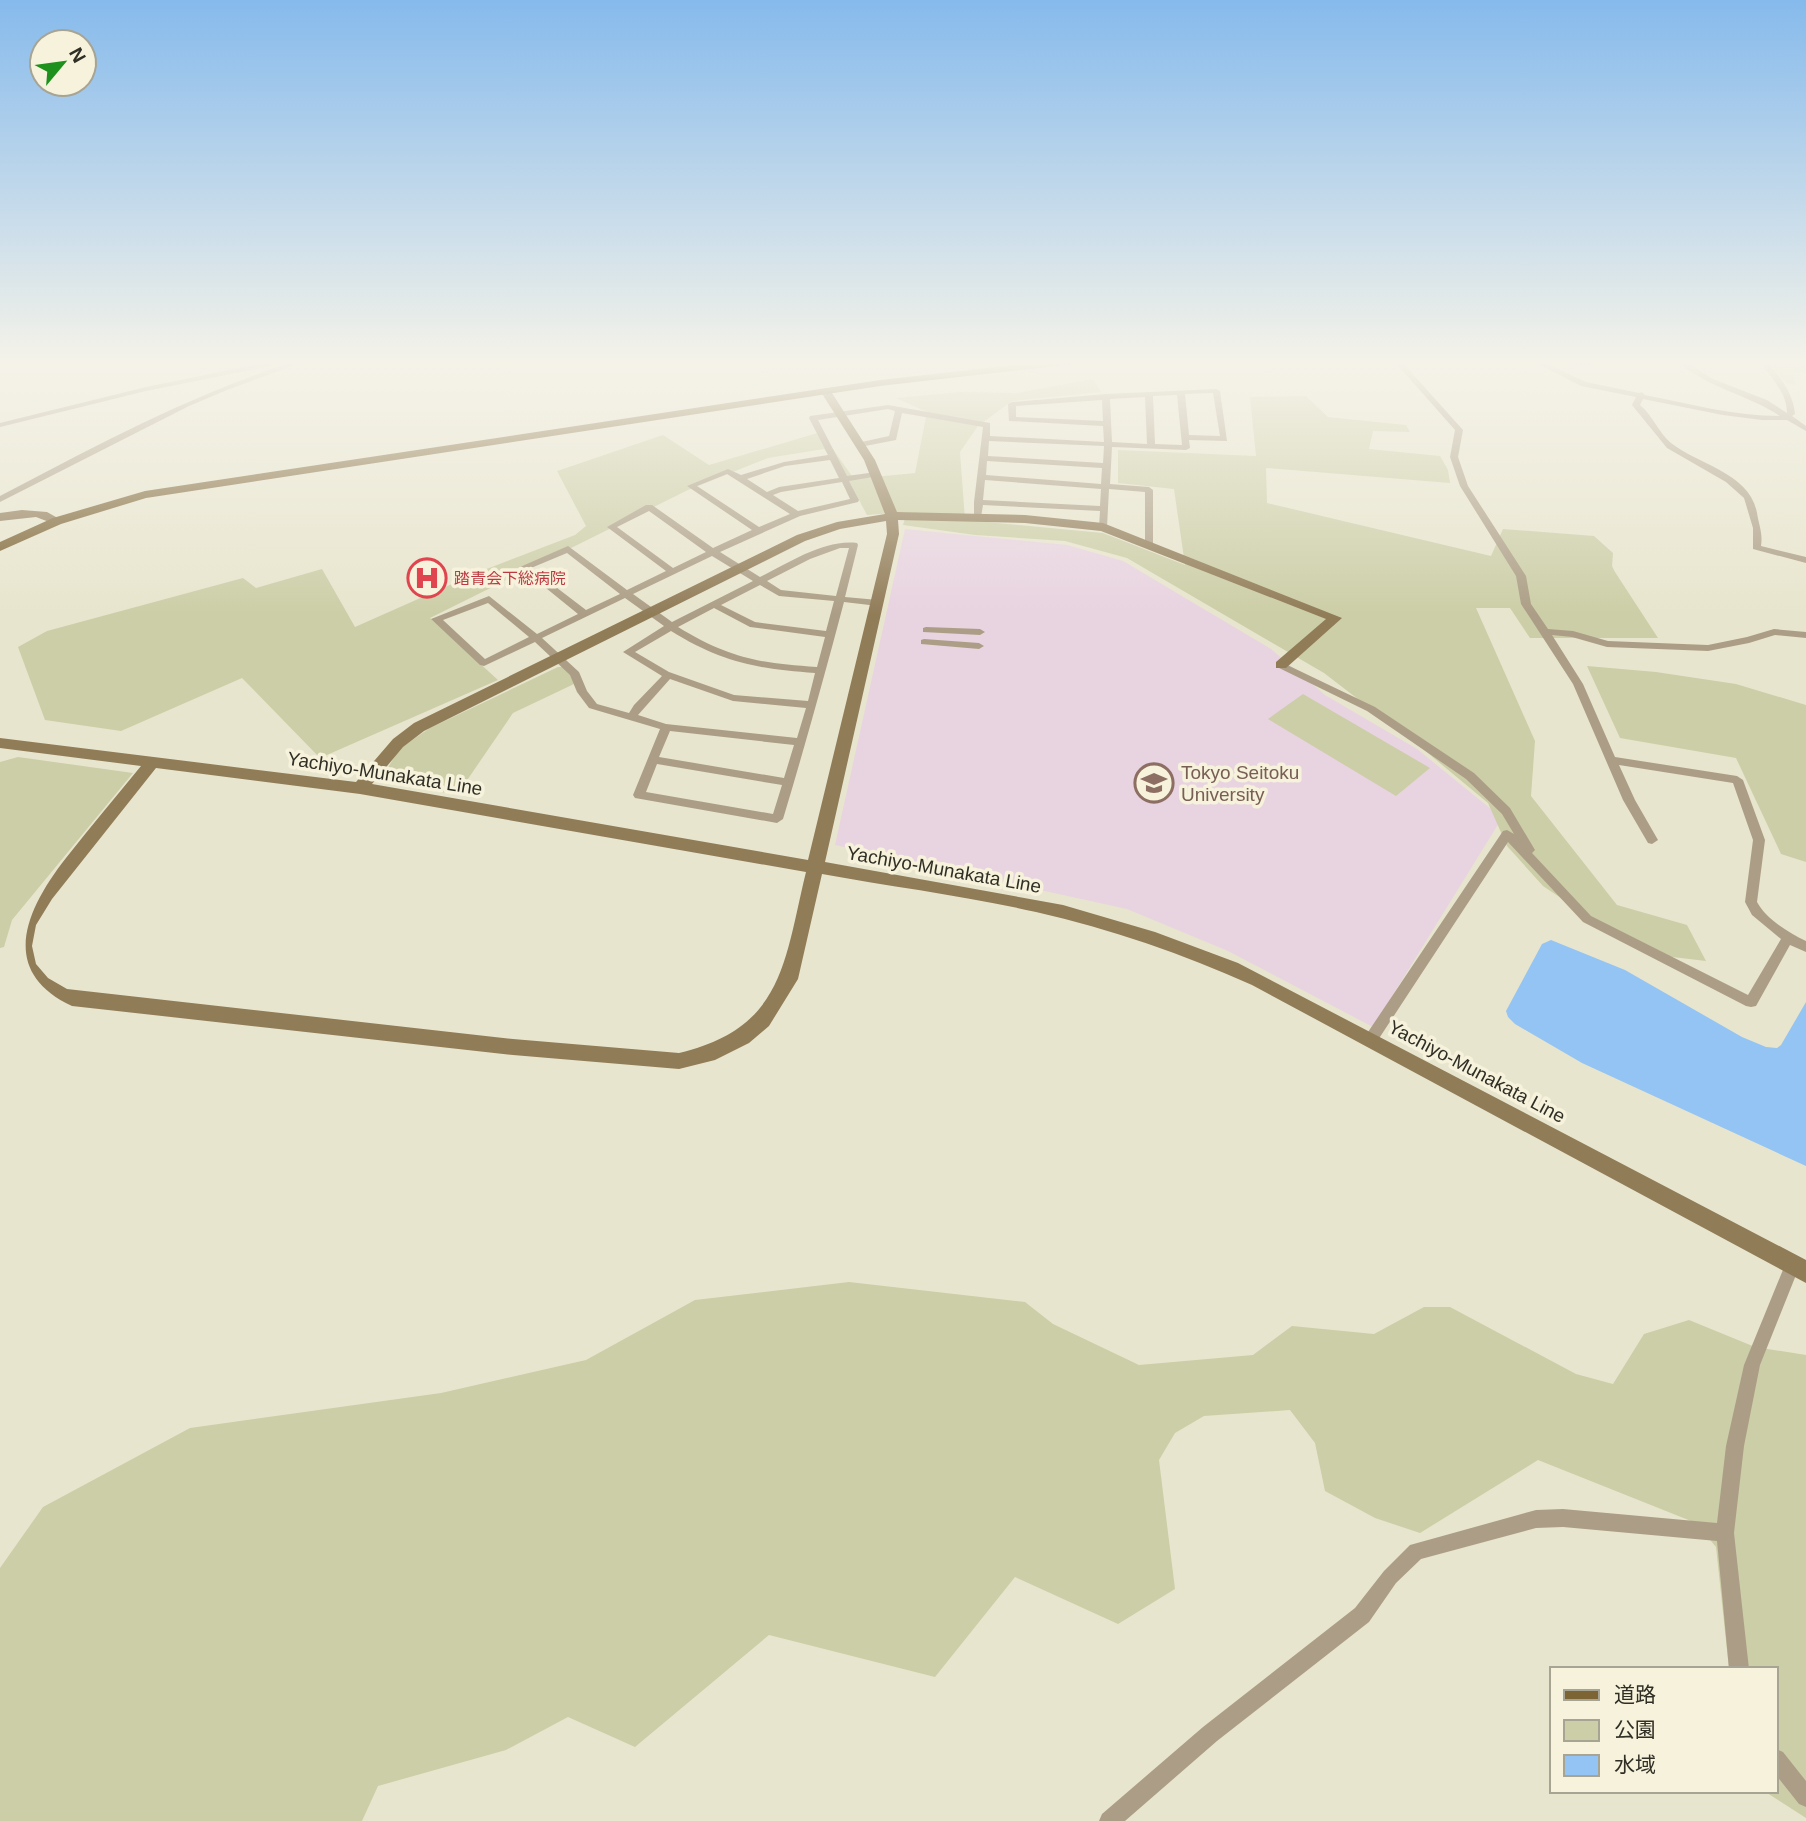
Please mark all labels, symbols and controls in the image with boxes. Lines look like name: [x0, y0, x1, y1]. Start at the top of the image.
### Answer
north arrow: [28, 28, 98, 98]
text: N: [65, 44, 90, 66]
hospital icon: 踏青会下総病院: [406, 557, 448, 599]
place label: 踏青会下総病院: [454, 570, 566, 587]
street label: Yachiyo-Munakata Line: [286, 748, 484, 799]
school or university icon: Tokyo Seitoku University: [1133, 762, 1175, 804]
place label: Tokyo Seitoku University: [1181, 762, 1299, 805]
street label: Yachiyo-Munakata Line: [845, 842, 1043, 897]
street label: Yachiyo-Munakata Line: [1385, 1016, 1569, 1127]
legend: [1550, 1667, 1778, 1793]
text: 道路: [1614, 1683, 1656, 1706]
text: 公園: [1614, 1718, 1656, 1741]
text: 水域: [1614, 1753, 1656, 1776]

